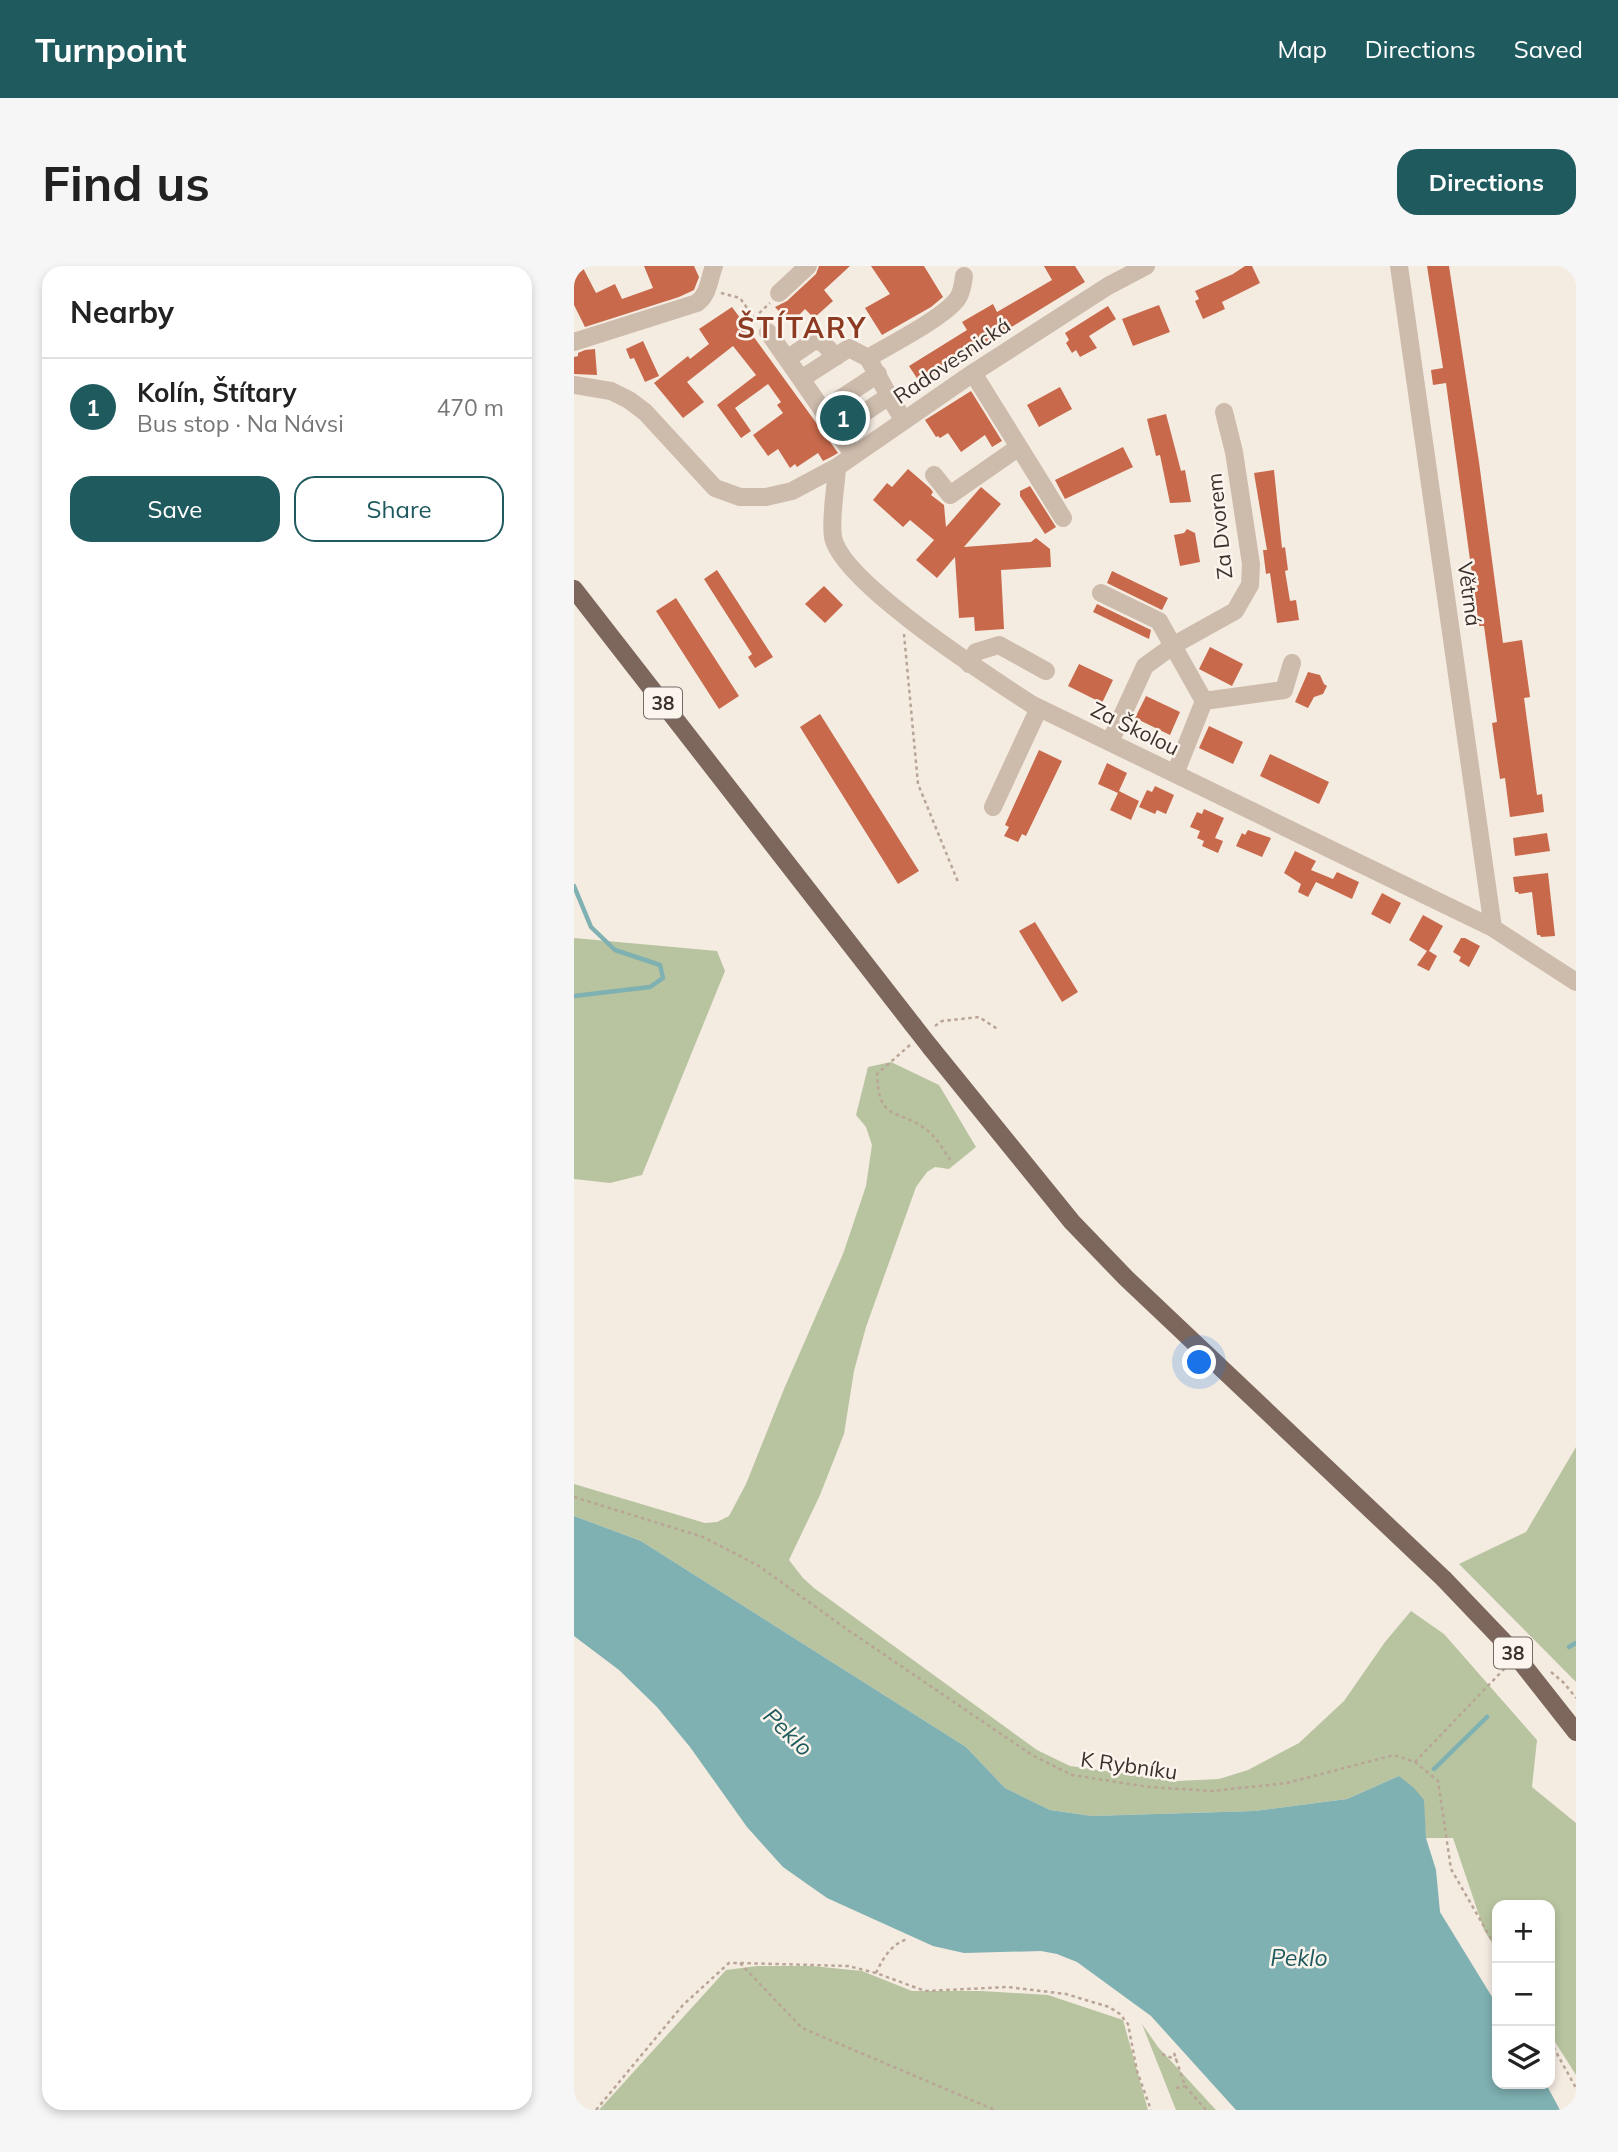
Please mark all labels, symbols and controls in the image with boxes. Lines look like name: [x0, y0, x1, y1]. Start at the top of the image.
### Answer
text: Turnpoint: [35, 29, 187, 70]
text: Map: [1277, 34, 1327, 64]
text: Directions: [1365, 34, 1476, 64]
text: Saved: [1514, 34, 1583, 64]
button: Directions: [1397, 149, 1576, 215]
text: Find us: [42, 152, 210, 213]
text: Nearby: [70, 293, 174, 331]
district label: ŠTÍTARY: [737, 310, 867, 345]
street label: Radovesnická: [888, 312, 1015, 409]
text: Kolín, Štítary: [137, 376, 297, 409]
pin: 1: [820, 392, 866, 444]
text: 1: [86, 393, 100, 422]
text: 470 m: [436, 393, 504, 422]
text: Bus stop · Na Návsi: [137, 409, 344, 438]
street label: Za Dvorem: [1201, 472, 1237, 580]
button: Save: [70, 476, 280, 542]
button: Share: [294, 476, 504, 542]
street label: Větrná: [1453, 560, 1487, 628]
road number: 38: [644, 688, 682, 718]
street label: Za Školou: [1087, 696, 1184, 761]
your location: [1182, 1345, 1216, 1379]
road number: 38: [1494, 1638, 1532, 1668]
water label: Peklo: [758, 1701, 819, 1762]
street label: K Rybníku: [1079, 1745, 1179, 1785]
map controls: [1492, 1900, 1555, 2089]
button: +: [1492, 1900, 1555, 1963]
water label: Peklo: [1270, 1943, 1328, 1972]
button: −: [1492, 1963, 1555, 2026]
button: layers: [1492, 2026, 1555, 2089]

